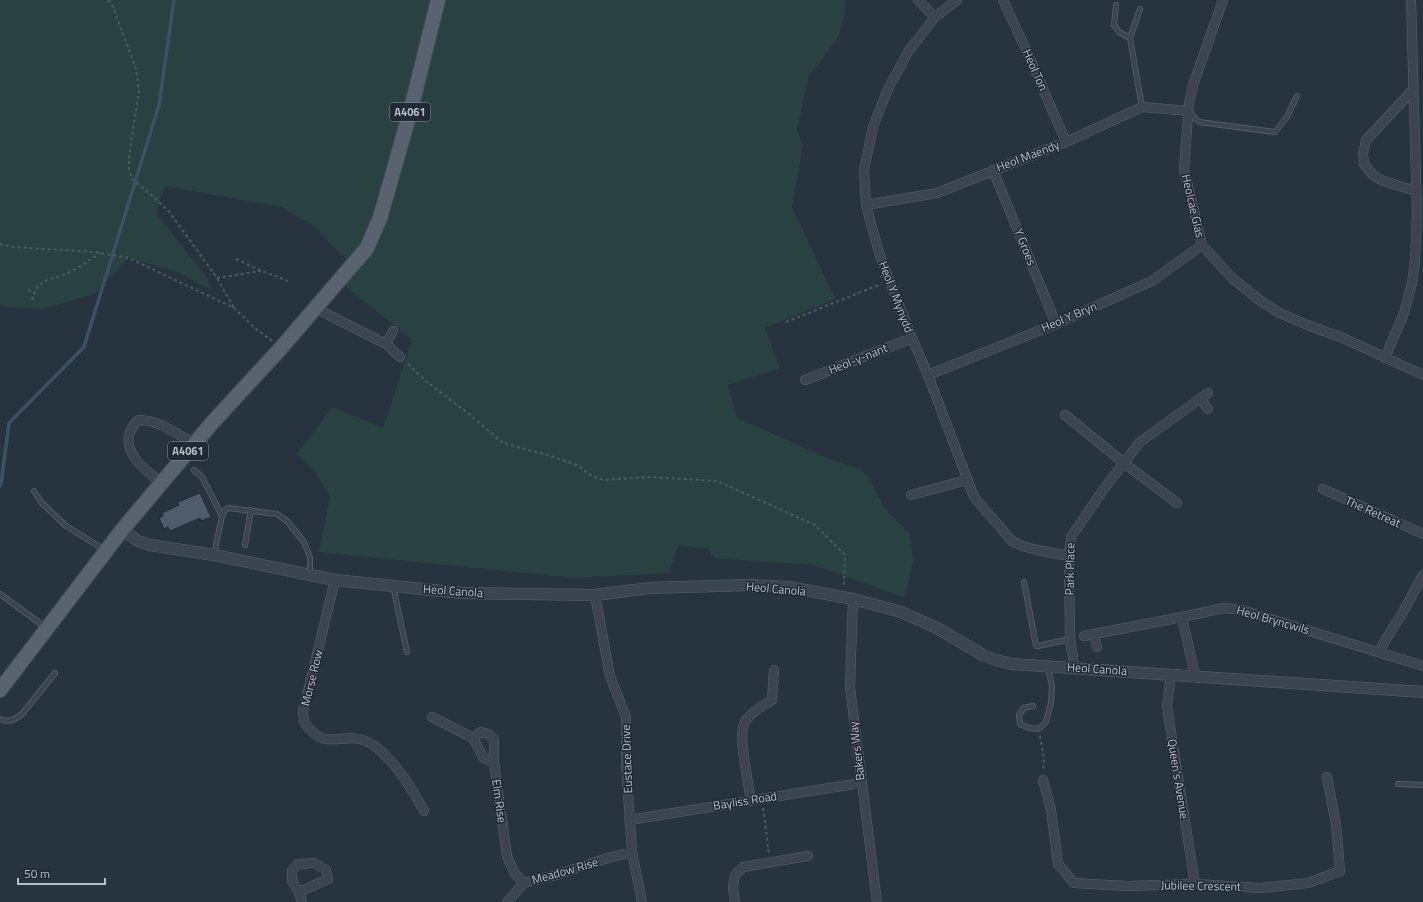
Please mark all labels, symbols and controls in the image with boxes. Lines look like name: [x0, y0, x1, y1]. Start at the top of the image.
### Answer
street label: Heol Ton: [1018, 46, 1053, 94]
road number: A4061: [390, 103, 430, 121]
street label: Heol Maendy: [993, 135, 1062, 176]
street label: Heolcae Glas: [1177, 172, 1210, 240]
street label: Y Groes: [1009, 225, 1042, 269]
street label: Heol Y Mynydd: [874, 258, 919, 336]
street label: Heol Y Bryn: [1038, 296, 1100, 337]
street label: Heol-y-nant: [825, 338, 891, 379]
road number: A4061: [168, 442, 208, 460]
street label: The Retreat: [1342, 491, 1405, 533]
street label: Park Place: [1060, 542, 1079, 596]
street label: Heol Canola: [745, 576, 807, 601]
street label: Heol Canola: [422, 579, 484, 602]
street label: Heol Bryncwils: [1234, 600, 1312, 639]
street label: Morse Row: [295, 648, 328, 708]
street label: Heol Canola: [1066, 657, 1128, 680]
street label: Bakers Way: [843, 720, 870, 782]
street label: Eustace Drive: [616, 724, 637, 794]
street label: Queen's Avenue: [1163, 737, 1194, 820]
street label: Elm Rise: [487, 778, 512, 824]
street label: Bayliss Road: [712, 786, 778, 815]
street label: Meadow Rise: [529, 852, 600, 889]
scale bar: [18, 860, 105, 886]
text: 50 m: [24, 864, 50, 883]
street label: Jubilee Crescent: [1161, 875, 1242, 896]

